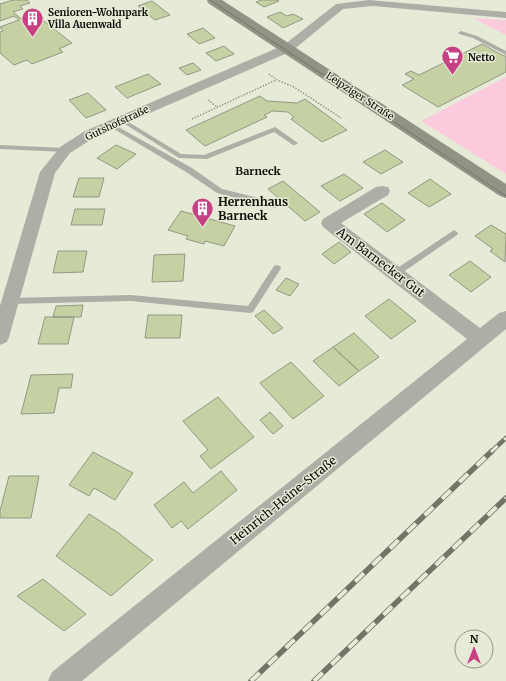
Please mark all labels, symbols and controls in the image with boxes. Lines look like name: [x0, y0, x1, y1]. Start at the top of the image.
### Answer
building icon: Senioren-Wohnpark Villa Auenwald: [19, 5, 45, 38]
place label: Senioren-Wohnpark Villa Auenwald: [47, 6, 149, 31]
supermarket icon: Netto: [440, 44, 466, 77]
place label: Netto: [468, 51, 495, 64]
street label: Leipziger Straße: [323, 69, 397, 123]
street label: Gutshofstraße: [83, 103, 151, 143]
district label: Barneck: [235, 164, 282, 178]
place label: Herrenhaus Barneck: [218, 194, 288, 223]
building icon: Herrenhaus Barneck: [189, 195, 215, 228]
street label: Am Barnecker Gut: [333, 223, 428, 300]
street label: Heinrich-Heine-Straße: [227, 452, 339, 548]
north arrow: [454, 629, 494, 669]
text: N: [470, 632, 479, 646]

